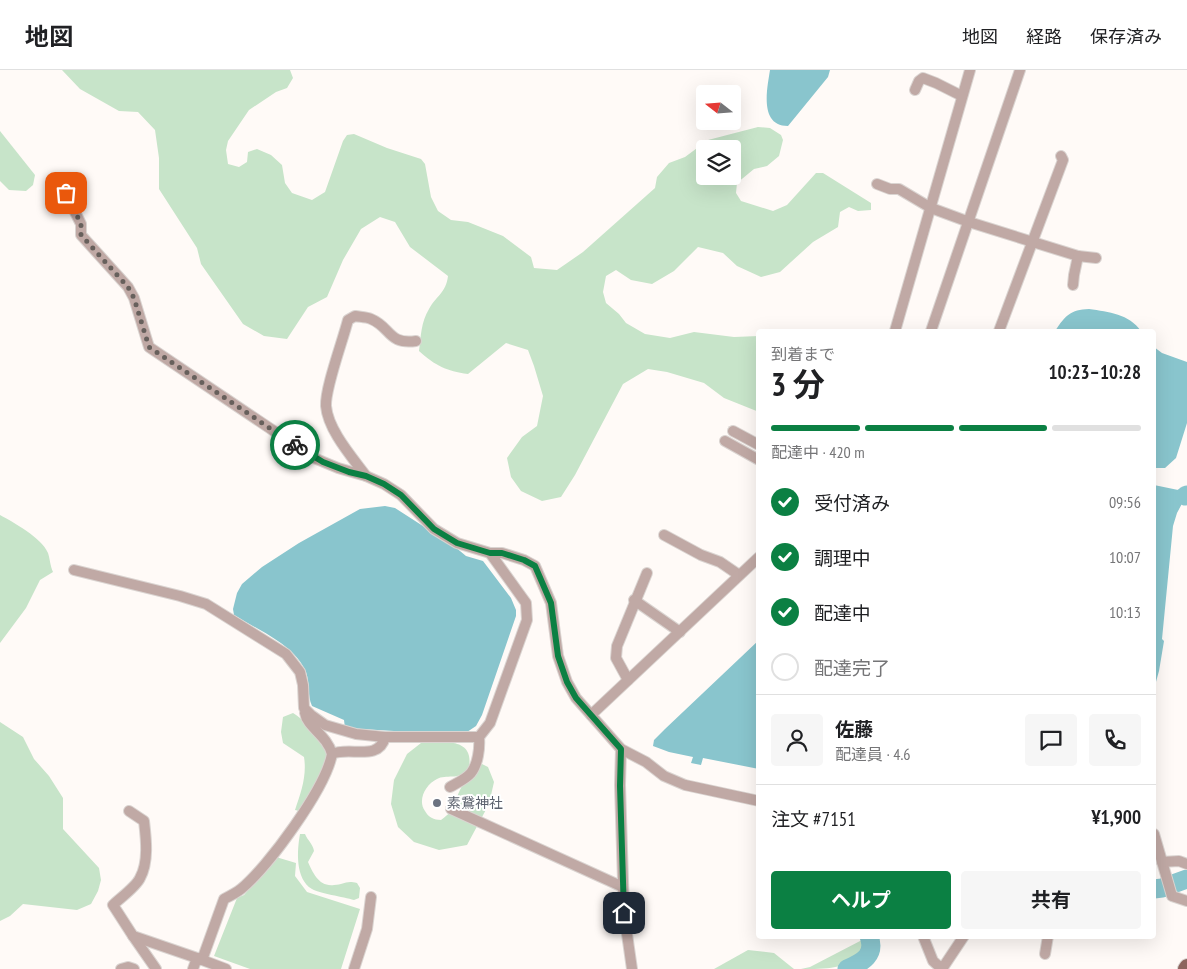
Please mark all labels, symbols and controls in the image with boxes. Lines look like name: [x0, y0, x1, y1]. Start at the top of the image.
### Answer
text: 地図: [25, 21, 73, 52]
text: 地図: [962, 25, 998, 48]
text: 経路: [1026, 25, 1062, 48]
text: 保存済み: [1090, 25, 1162, 48]
north arrow: [696, 85, 741, 130]
map controls: [696, 85, 741, 185]
button: layers: [696, 140, 741, 185]
pin: [45, 172, 87, 214]
icon: bag: [52, 179, 80, 207]
text: 到着まで: [771, 344, 835, 364]
text: 10:23–10:28: [1048, 360, 1141, 384]
text: 3 分: [771, 363, 825, 405]
courier: [270, 420, 320, 470]
icon: bike: [281, 431, 309, 459]
text: 配達中 · 420 m: [771, 442, 865, 462]
icon: check: [771, 488, 799, 516]
text: 受付済み: [814, 491, 890, 515]
text: 09:56: [1109, 492, 1141, 512]
icon: check: [771, 543, 799, 571]
text: 調理中: [814, 546, 871, 570]
text: 10:07: [1109, 547, 1141, 567]
icon: check: [771, 598, 799, 626]
text: 配達中: [814, 601, 871, 625]
text: 10:13: [1109, 602, 1141, 622]
text: 配達完了: [814, 656, 890, 680]
button: person: [771, 714, 823, 766]
button: chat: [1025, 714, 1077, 766]
button: phone: [1089, 714, 1141, 766]
text: 佐藤: [835, 717, 873, 741]
text: 配達員 · 4.6: [835, 744, 910, 764]
place label: 素鵞神社: [447, 794, 503, 812]
marker: 素鵞神社: [431, 797, 443, 809]
text: ¥1,900: [1091, 805, 1141, 829]
text: 注文 #7151: [771, 807, 856, 831]
button: ヘルプ: [771, 871, 951, 929]
button: 共有: [961, 871, 1141, 929]
pin: [603, 892, 645, 934]
icon: home: [610, 899, 638, 927]

